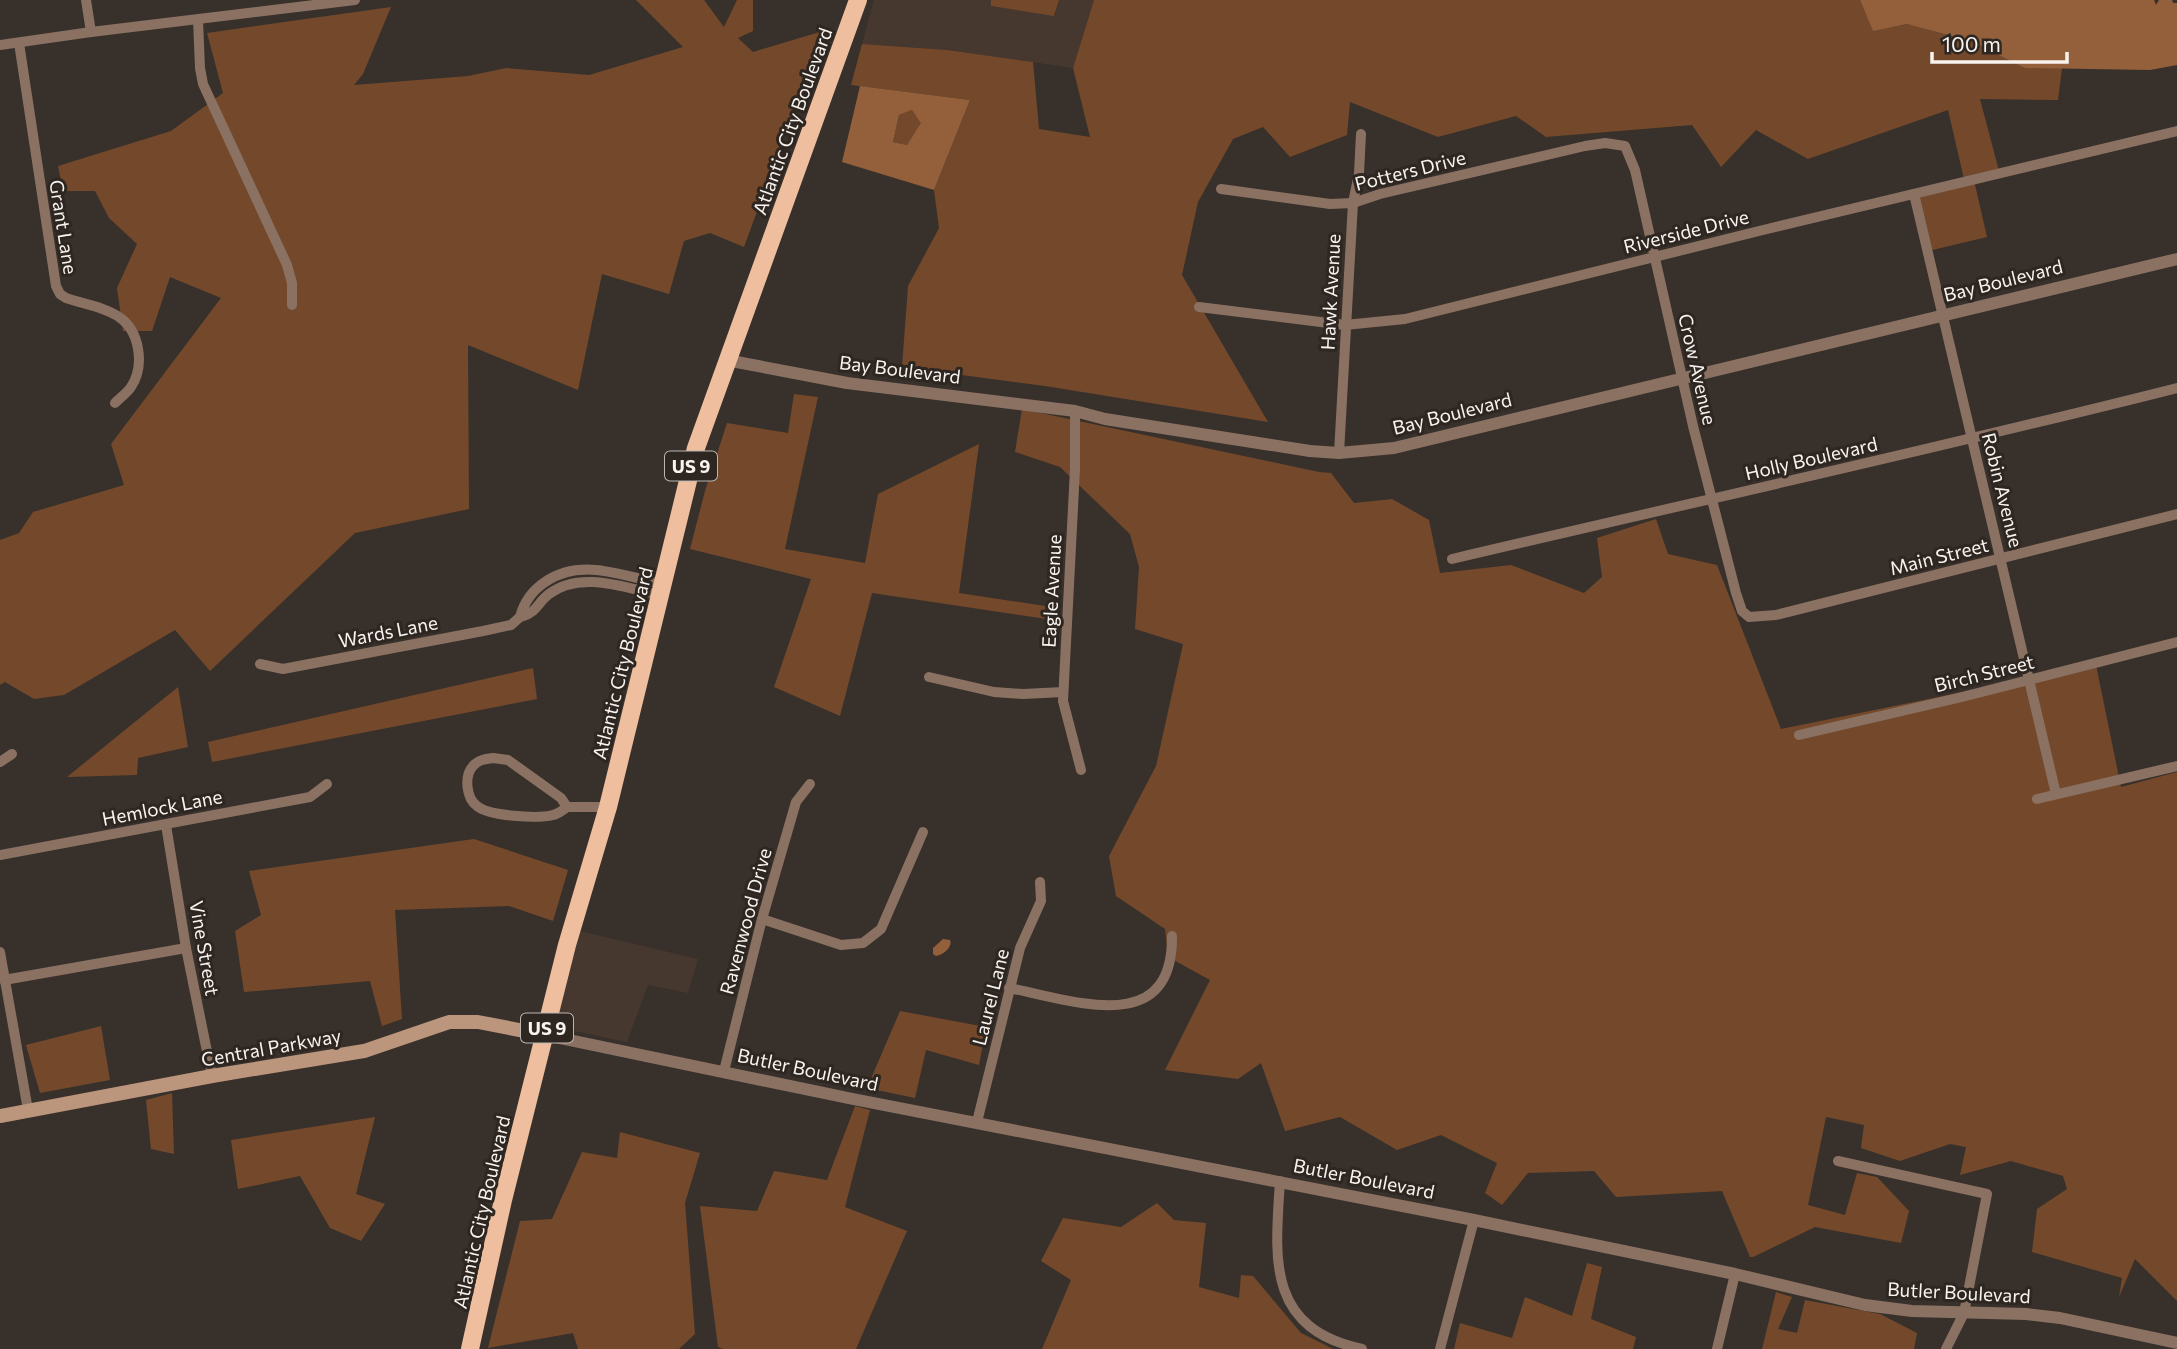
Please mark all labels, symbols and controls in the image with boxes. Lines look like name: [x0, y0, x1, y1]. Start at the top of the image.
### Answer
scale bar: [1932, 21, 2067, 65]
street label: Atlantic City Boulevard: [747, 24, 837, 218]
text: 100 m: [1942, 31, 2001, 56]
street label: Potters Drive: [1352, 145, 1468, 195]
street label: Grant Lane: [45, 178, 83, 276]
street label: Riverside Drive: [1621, 204, 1751, 258]
street label: Hawk Avenue: [1315, 233, 1345, 351]
street label: Bay Boulevard: [1941, 254, 2065, 306]
street label: Crow Avenue: [1674, 311, 1722, 427]
street label: Bay Boulevard: [838, 350, 962, 388]
street label: Bay Boulevard: [1390, 387, 1514, 439]
street label: Robin Avenue: [1978, 430, 2028, 550]
street label: Holly Boulevard: [1743, 432, 1879, 484]
road number: US 9: [665, 452, 717, 480]
street label: Main Street: [1887, 533, 1991, 579]
street label: Eagle Avenue: [1037, 534, 1065, 648]
street label: Atlantic City Boulevard: [587, 565, 657, 761]
street label: Wards Lane: [336, 610, 440, 652]
street label: Birch Street: [1932, 649, 2036, 697]
street label: Hemlock Lane: [100, 784, 224, 830]
street label: Ravenwood Drive: [714, 845, 776, 997]
street label: Vine Street: [185, 899, 225, 998]
street label: Laurel Lane: [967, 946, 1013, 1048]
road number: US 9: [521, 1014, 573, 1042]
street label: Central Parkway: [199, 1023, 343, 1071]
street label: Butler Boulevard: [736, 1043, 880, 1095]
street label: Atlantic City Boulevard: [448, 1113, 514, 1311]
street label: Butler Boulevard: [1291, 1153, 1437, 1203]
street label: Butler Boulevard: [1887, 1277, 2031, 1307]

